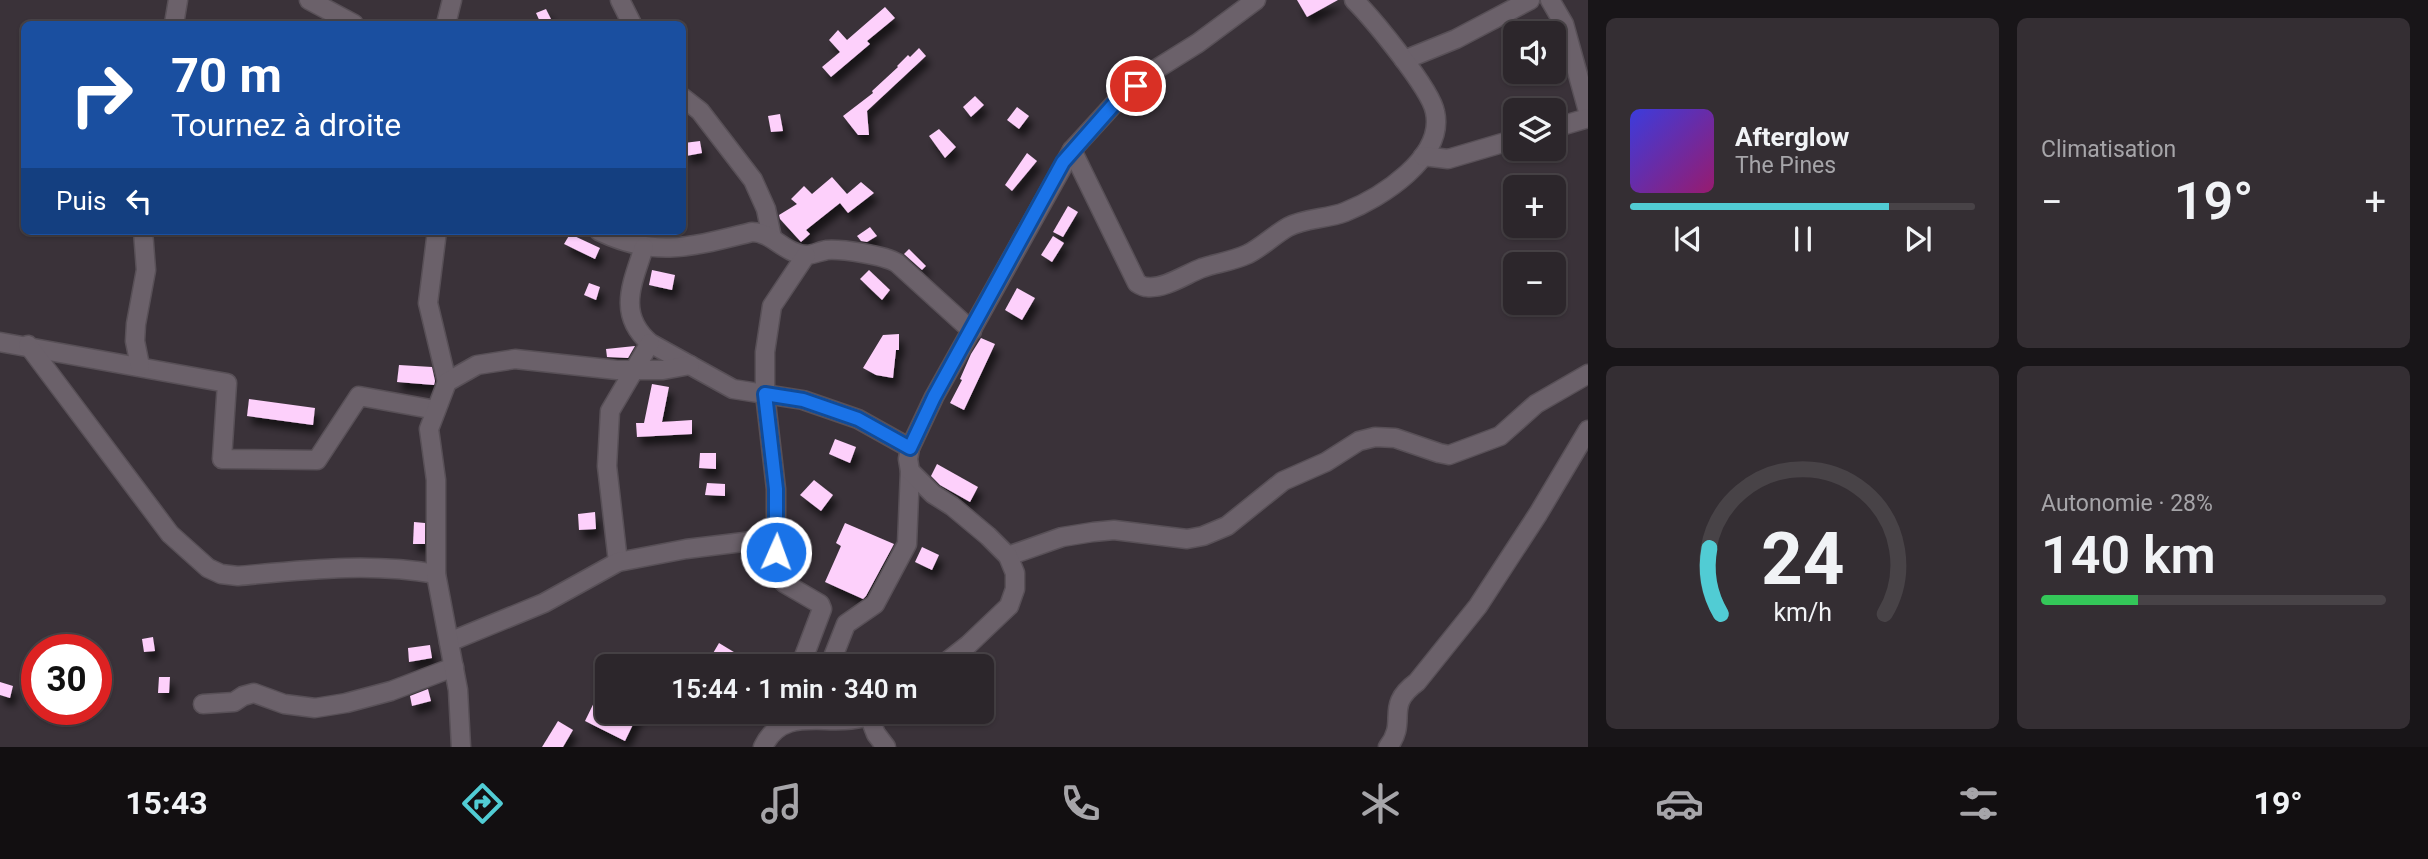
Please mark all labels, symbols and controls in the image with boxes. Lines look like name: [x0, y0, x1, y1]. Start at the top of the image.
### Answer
map controls: [1503, 21, 1566, 315]
button: sound: [1503, 21, 1566, 84]
text: 70 m: [171, 47, 282, 104]
icon: right: [56, 49, 147, 140]
pin: [1106, 56, 1166, 116]
icon: arrive: [1117, 67, 1155, 105]
button: layers: [1503, 98, 1566, 161]
text: Tournez à droite: [171, 106, 401, 144]
text: Afterglow: [1735, 122, 1849, 152]
text: Climatisation: [2041, 136, 2176, 163]
text: The Pines: [1735, 152, 1836, 179]
text: 19°: [2174, 171, 2253, 232]
button: +: [1503, 175, 1566, 238]
text: −: [2041, 180, 2063, 224]
text: +: [2364, 180, 2386, 224]
icon: left: [120, 182, 158, 220]
text: Puis: [56, 186, 106, 216]
icon: previous: [1669, 220, 1707, 258]
icon: pause: [1784, 220, 1822, 258]
icon: next: [1899, 220, 1937, 258]
button: −: [1503, 252, 1566, 315]
text: Autonomie · 28%: [2041, 490, 2213, 517]
position arrow: [739, 515, 813, 589]
text: 24: [1761, 516, 1844, 602]
text: 140 km: [2041, 525, 2216, 586]
text: km/h: [1773, 597, 1832, 626]
speed limit sign: 30: [21, 634, 112, 725]
text: 15:44 · 1 min · 340 m: [671, 674, 918, 704]
icon: directions: [458, 779, 507, 828]
icon: music: [757, 779, 806, 828]
icon: phone: [1056, 779, 1105, 828]
icon: climate: [1356, 779, 1405, 828]
icon: car: [1655, 779, 1704, 828]
icon: filters: [1954, 779, 2003, 828]
text: 15:43: [125, 784, 208, 822]
text: 19°: [2254, 784, 2303, 822]

